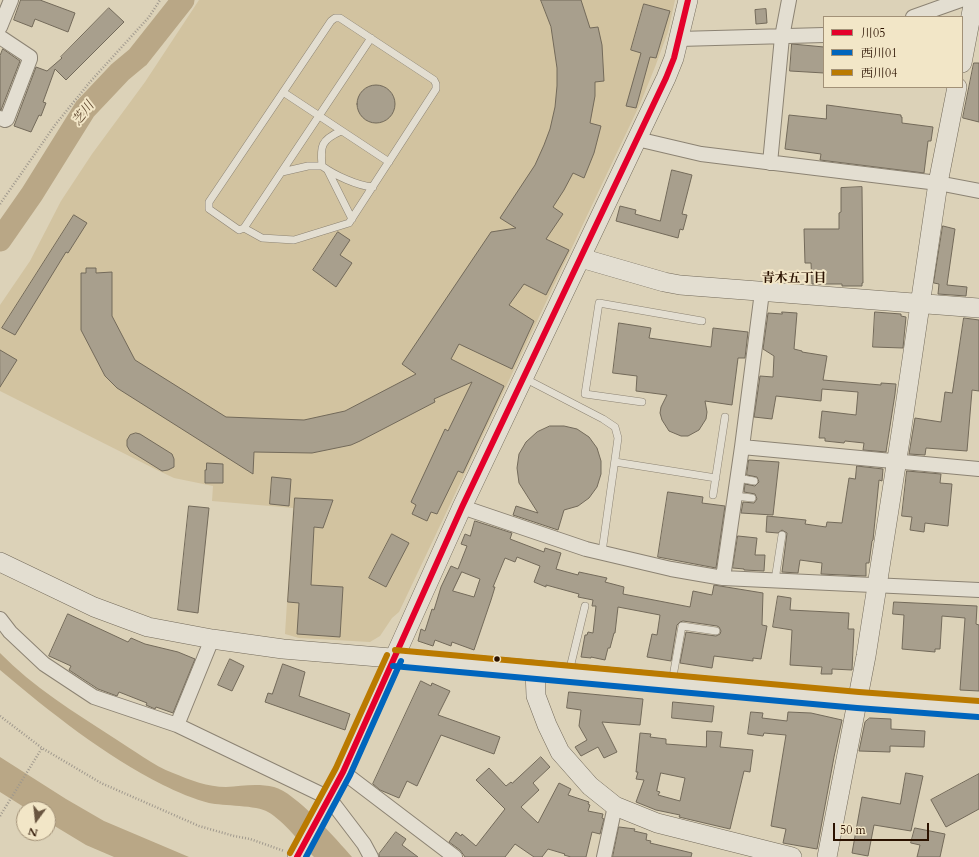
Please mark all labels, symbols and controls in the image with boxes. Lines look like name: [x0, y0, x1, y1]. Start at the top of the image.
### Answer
legend: [823, 16, 963, 88]
text: 川05: [861, 25, 885, 41]
text: 西川01: [861, 45, 897, 61]
text: 西川04: [861, 65, 897, 81]
water label: 芝川: [70, 99, 98, 129]
district label: 青木五丁目: [762, 271, 826, 287]
unlabelled marker: [492, 654, 502, 664]
north arrow: [16, 801, 56, 841]
scale bar: [835, 815, 931, 841]
text: 50 m: [840, 822, 866, 838]
text: N: [26, 824, 40, 841]

